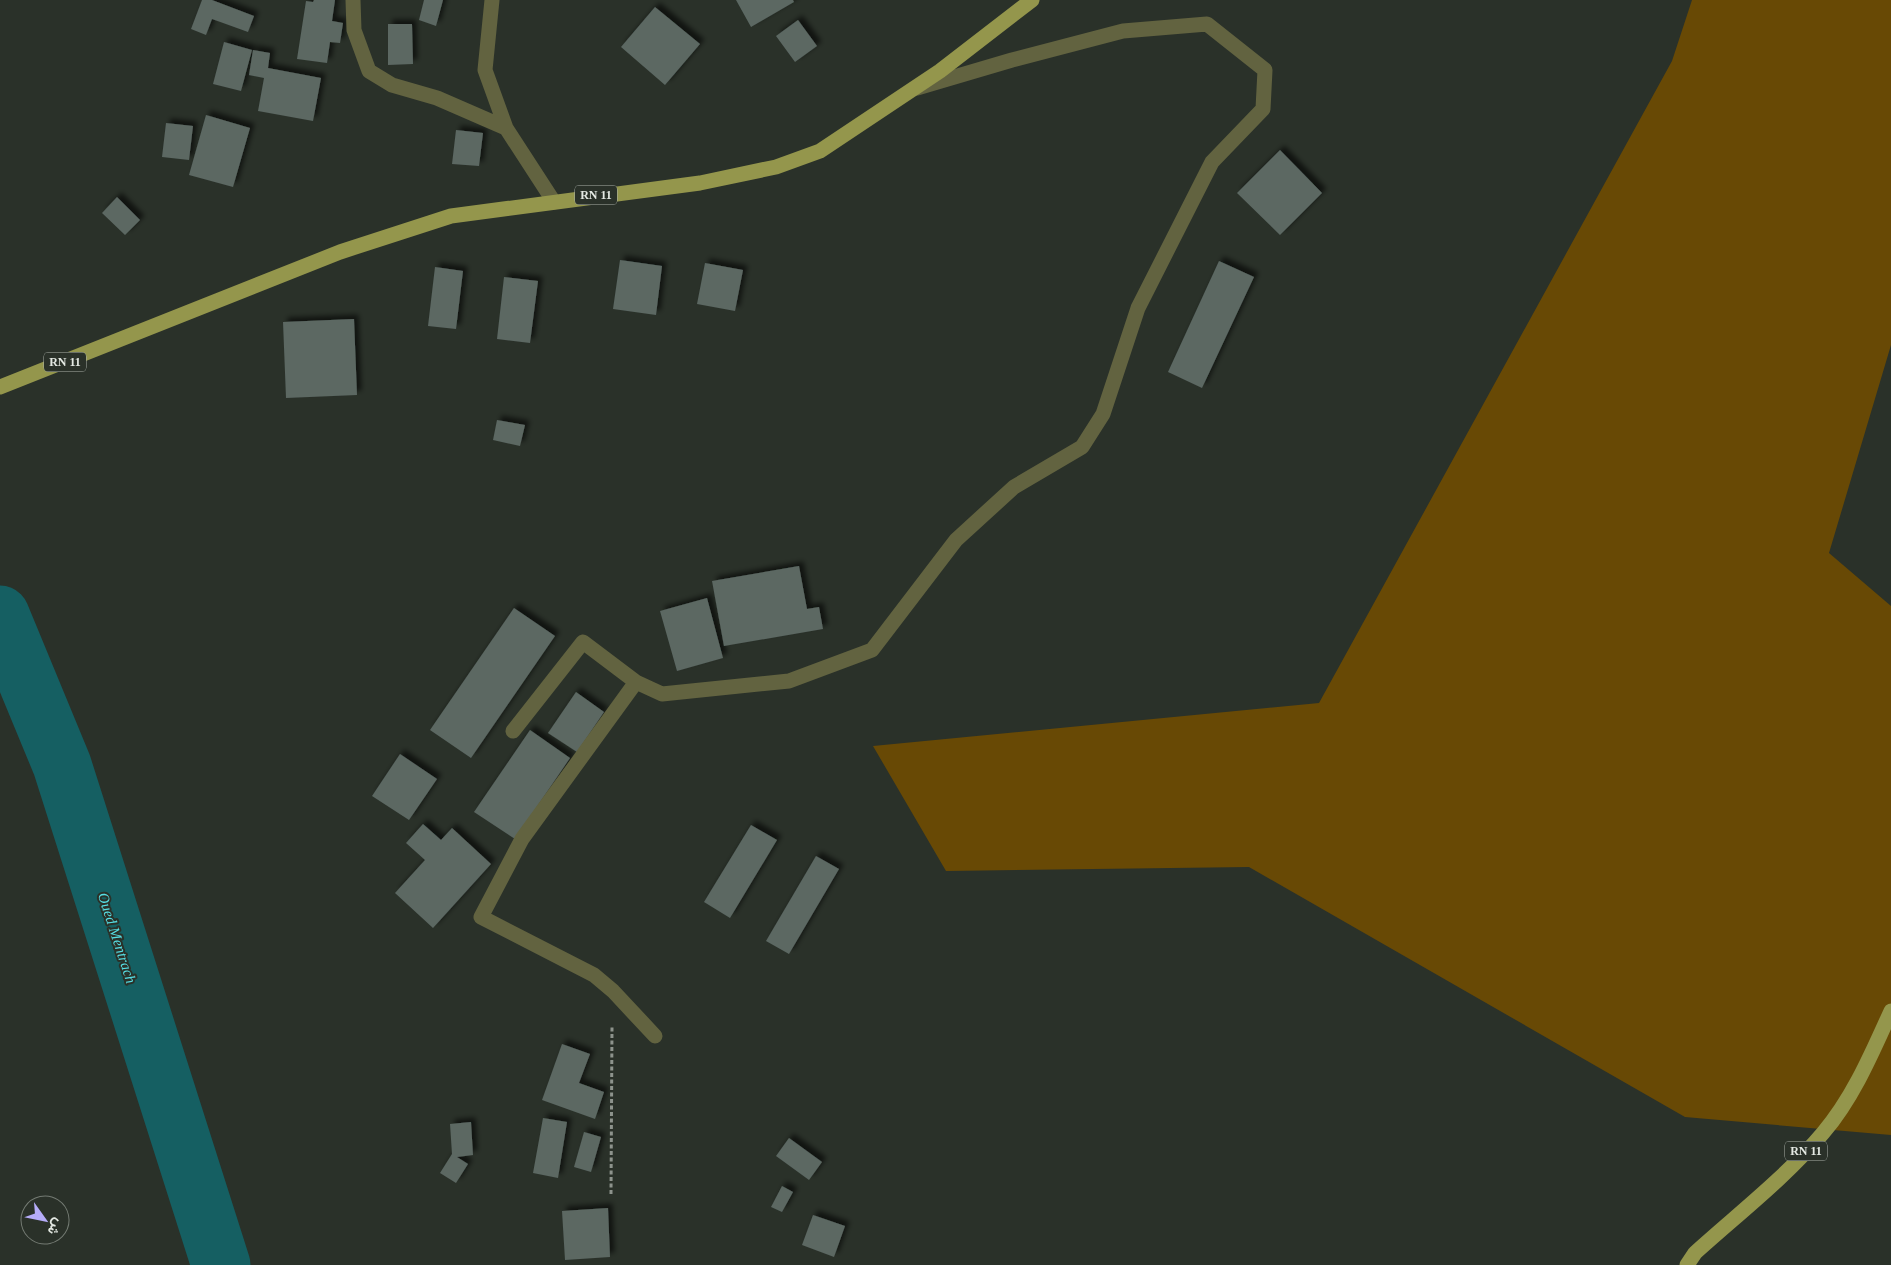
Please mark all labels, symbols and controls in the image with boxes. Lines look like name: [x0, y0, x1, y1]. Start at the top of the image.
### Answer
road number: RN 11: [575, 186, 617, 204]
road number: RN 11: [44, 352, 86, 372]
water label: Oued Mentrach: [95, 891, 139, 985]
road number: RN 11: [1785, 1142, 1827, 1160]
north arrow: [20, 1195, 70, 1245]
text: ش: [44, 1215, 66, 1238]

